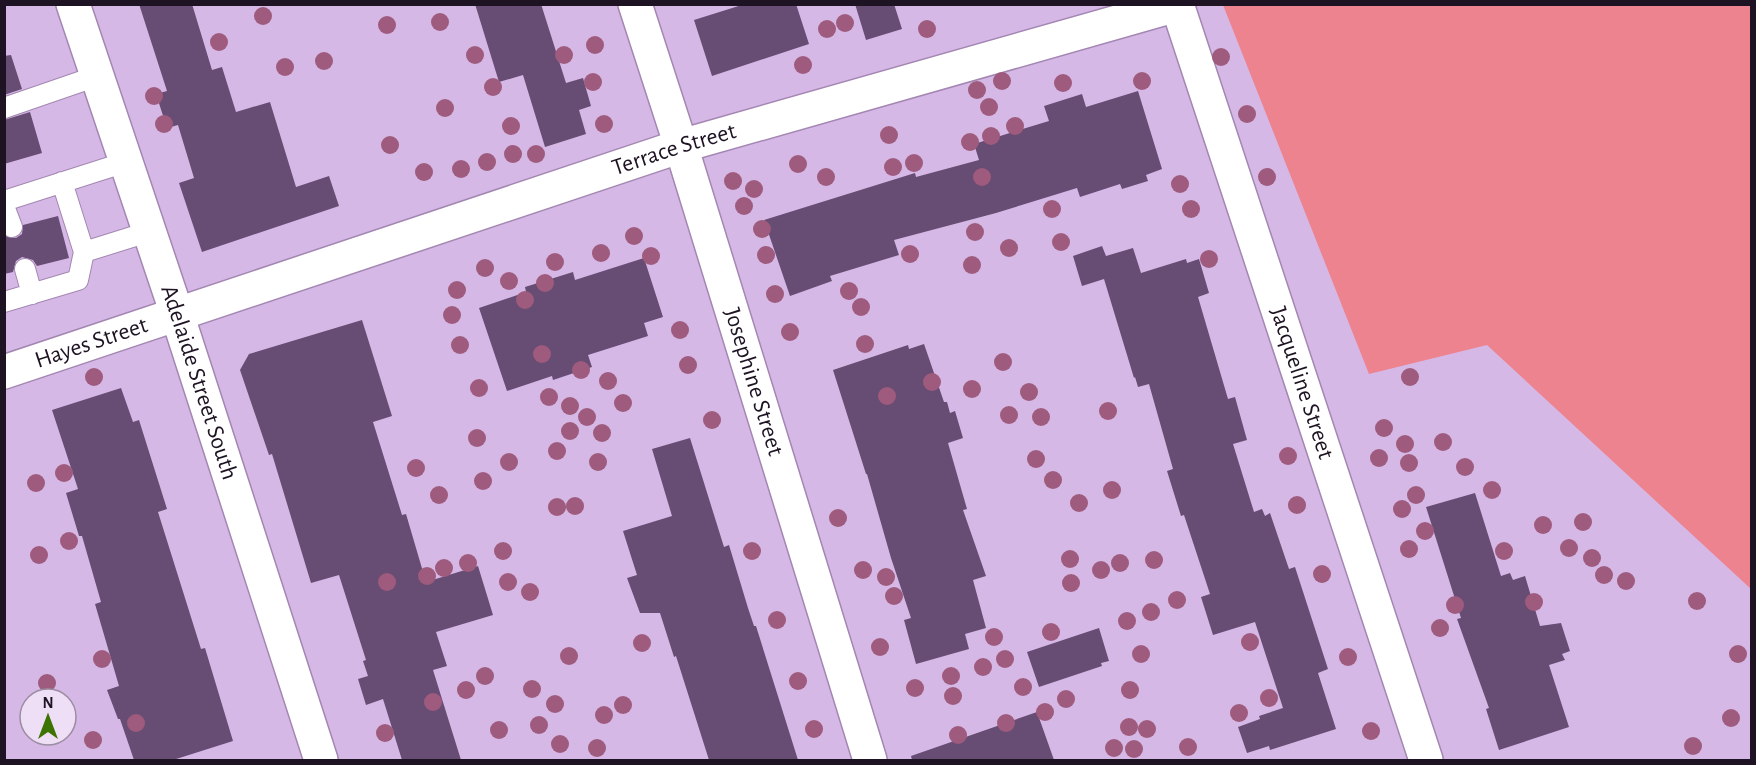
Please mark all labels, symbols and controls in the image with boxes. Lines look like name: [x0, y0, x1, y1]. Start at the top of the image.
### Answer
street label: Terrace Street: [609, 119, 739, 180]
street label: Adelaide Street South: [156, 282, 242, 483]
street label: Jacqueline Street: [1266, 304, 1338, 462]
street label: Josephine Street: [720, 305, 788, 459]
street label: Hayes Street: [32, 313, 151, 373]
north arrow: [18, 687, 78, 747]
text: N: [42, 695, 54, 711]

